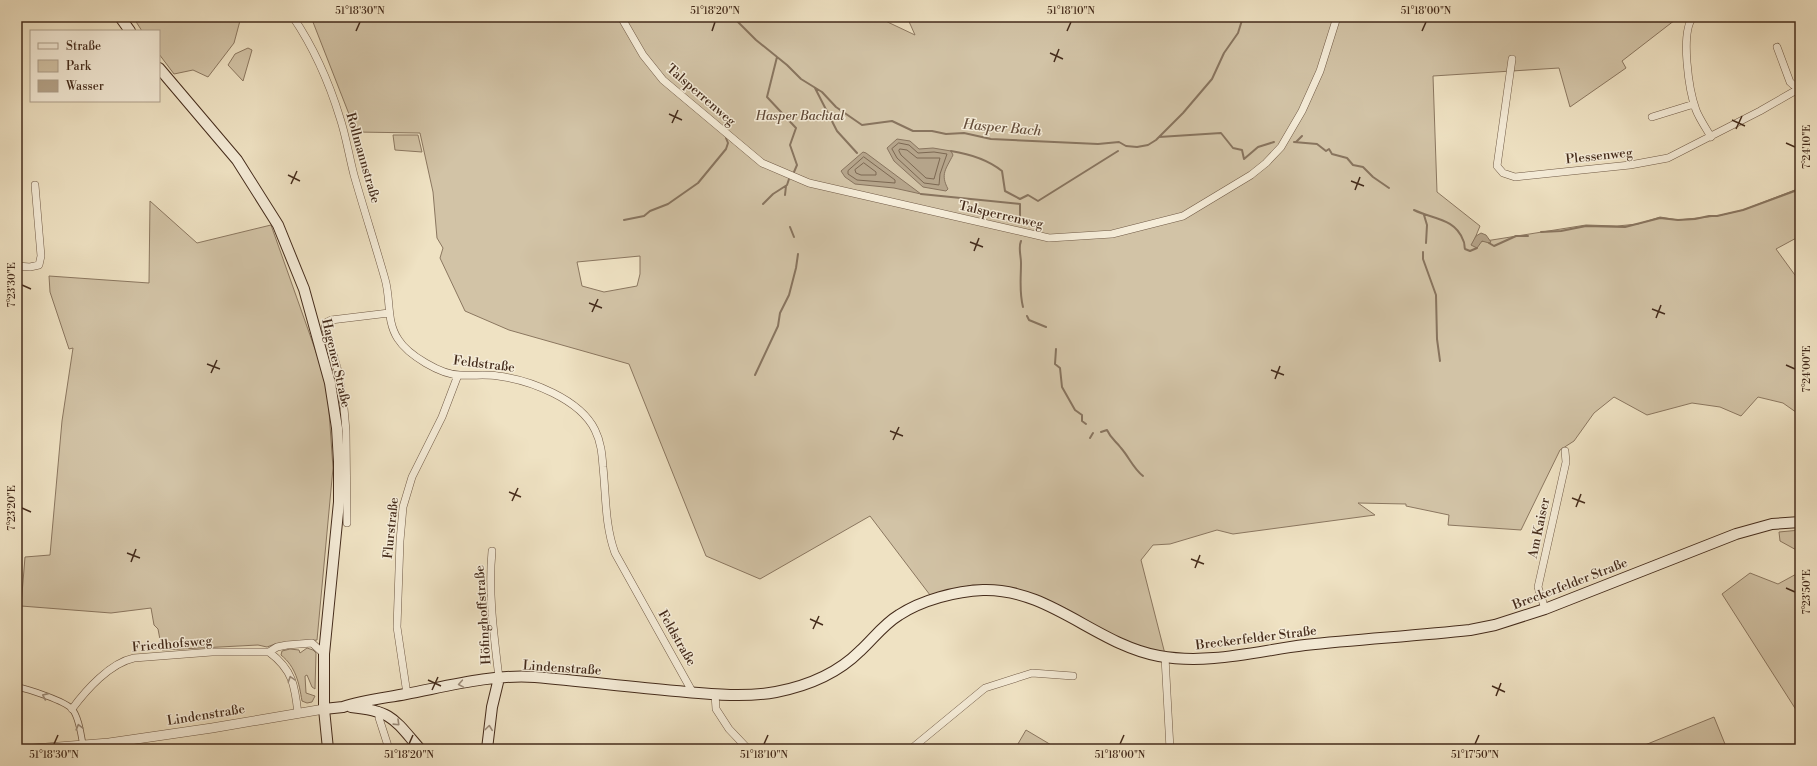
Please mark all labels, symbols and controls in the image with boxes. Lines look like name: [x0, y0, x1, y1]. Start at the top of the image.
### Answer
text: 51°18'30"N: [335, 5, 385, 17]
text: 51°18'20"N: [690, 5, 740, 17]
text: 51°18'10"N: [1047, 5, 1096, 17]
text: 51°18'00"N: [1401, 5, 1452, 17]
legend: [30, 30, 160, 102]
text: Straße: [66, 39, 101, 54]
text: Park: [66, 59, 92, 74]
street label: Talsperrenweg: [663, 61, 739, 130]
text: Wasser: [65, 79, 104, 94]
park label: Hasper Bachtal: [755, 108, 845, 124]
street label: Rollmannstraße: [342, 111, 384, 206]
water label: Hasper Bach: [961, 116, 1042, 140]
text: 7°24'10"E: [1801, 125, 1813, 169]
street label: Plessenweg: [1565, 145, 1634, 167]
street label: Talsperrenweg: [957, 197, 1045, 233]
text: 7°23'30"E: [6, 262, 18, 308]
street label: Hagener Straße: [318, 317, 354, 409]
text: 7°24'00"E: [1801, 346, 1813, 392]
street label: Feldstraße: [452, 352, 516, 376]
text: 7°23'20"E: [6, 485, 18, 531]
street label: Flurstraße: [380, 496, 402, 560]
street label: Am Kaiser: [1525, 496, 1553, 561]
street label: Breckerfelder Straße: [1509, 554, 1630, 614]
street label: Höfinghoffstraße: [472, 564, 494, 665]
text: 7°23'50"E: [1801, 569, 1813, 615]
street label: Feldstraße: [655, 607, 700, 669]
street label: Breckerfelder Straße: [1193, 623, 1318, 654]
street label: Friedhofsweg: [131, 633, 213, 655]
street label: Lindenstraße: [522, 657, 602, 679]
one-way arrow: [287, 676, 296, 683]
one-way arrow: [458, 679, 464, 687]
one-way arrow: [42, 693, 50, 701]
street label: Lindenstraße: [166, 701, 247, 729]
one-way arrow: [392, 718, 400, 726]
one-way arrow: [75, 723, 83, 730]
one-way arrow: [484, 725, 493, 731]
text: 51°18'30"N: [29, 749, 79, 761]
text: 51°18'20"N: [384, 749, 434, 761]
text: 51°18'10"N: [740, 749, 789, 761]
text: 51°18'00"N: [1095, 749, 1146, 761]
text: 51°17'50"N: [1451, 749, 1500, 761]

